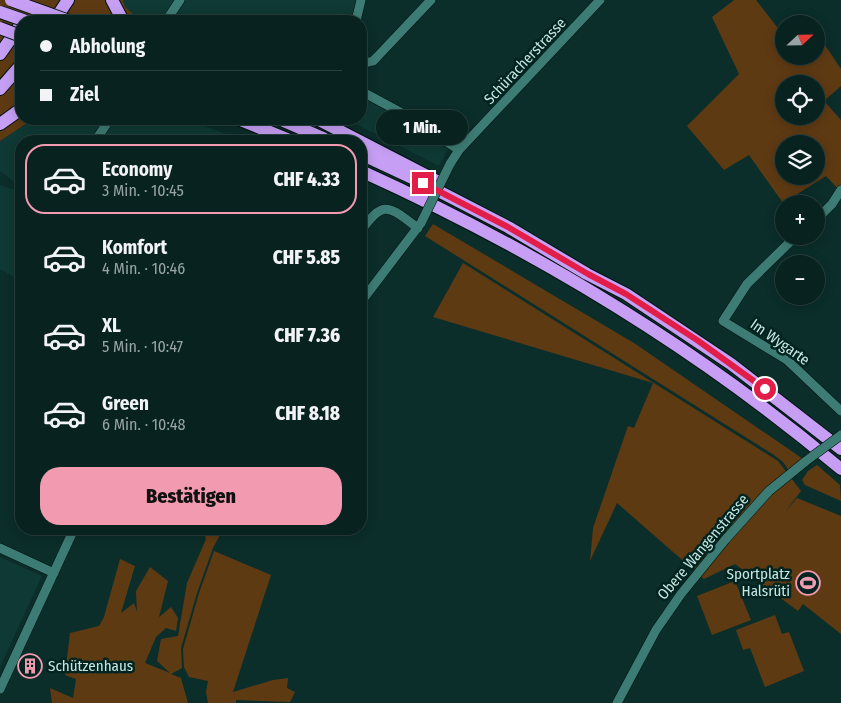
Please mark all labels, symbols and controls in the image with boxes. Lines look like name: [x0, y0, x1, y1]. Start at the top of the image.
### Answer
street label: Schüracherstrasse: [480, 14, 570, 108]
north arrow: [775, 15, 825, 65]
map controls: [775, 15, 825, 305]
text: Abholung: [70, 35, 145, 58]
button: locate: [775, 75, 825, 125]
text: Ziel: [70, 83, 99, 106]
callout: 1 Min.: [377, 110, 469, 146]
text: 1 Min.: [403, 118, 441, 137]
button: layers: [775, 135, 825, 185]
icon: car: [42, 157, 87, 202]
text: Economy: [102, 158, 172, 181]
text: CHF 4.33: [273, 168, 340, 191]
route end: [412, 172, 434, 194]
text: 3 Min. · 10:45: [102, 181, 184, 200]
button: +: [775, 195, 825, 245]
icon: car: [42, 235, 87, 280]
text: Komfort: [102, 236, 167, 259]
text: CHF 5.85: [273, 246, 340, 269]
button: −: [775, 255, 825, 305]
text: 4 Min. · 10:46: [102, 259, 185, 278]
icon: car: [42, 313, 87, 358]
text: XL: [102, 314, 121, 337]
street label: Im Wygarte: [747, 315, 813, 369]
text: CHF 7.36: [274, 324, 340, 347]
text: 5 Min. · 10:47: [102, 337, 183, 356]
route start: [754, 378, 776, 400]
icon: car: [42, 391, 87, 436]
text: Green: [102, 392, 149, 415]
text: CHF 8.18: [275, 402, 340, 425]
text: 6 Min. · 10:48: [102, 415, 185, 434]
button: Bestätigen: [40, 467, 342, 525]
street label: Obere Wangenstrasse: [654, 491, 752, 603]
place label: Sportplatz Halsrüti: [727, 565, 790, 600]
sports icon: Sportplatz Halsrüti: [795, 570, 821, 596]
building icon: Schützenhaus: [17, 653, 43, 679]
place label: Schützenhaus: [48, 657, 133, 675]

